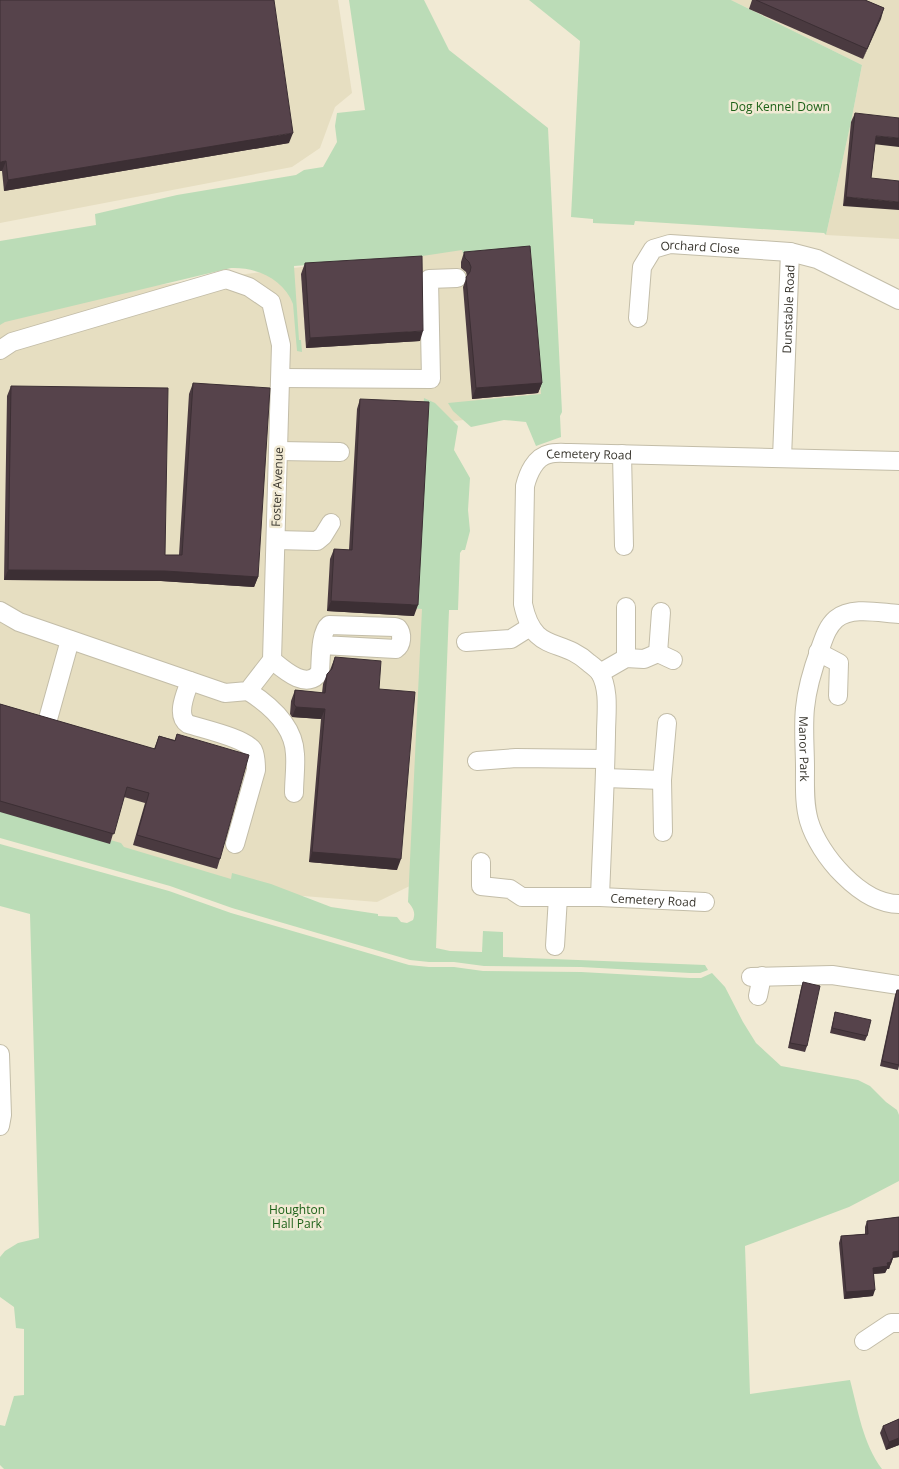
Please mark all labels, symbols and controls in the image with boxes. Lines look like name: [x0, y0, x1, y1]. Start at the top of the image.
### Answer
park label: Dog Kennel Down: [730, 98, 830, 115]
street label: Orchard Close: [658, 235, 741, 257]
street label: Dunstable Road: [778, 264, 798, 354]
street label: Cemetery Road: [544, 444, 632, 463]
street label: Foster Avenue: [267, 446, 287, 527]
street label: Manor Park: [796, 716, 814, 782]
street label: Cemetery Road: [610, 889, 697, 910]
park label: Houghton Hall Park: [269, 1201, 325, 1232]

